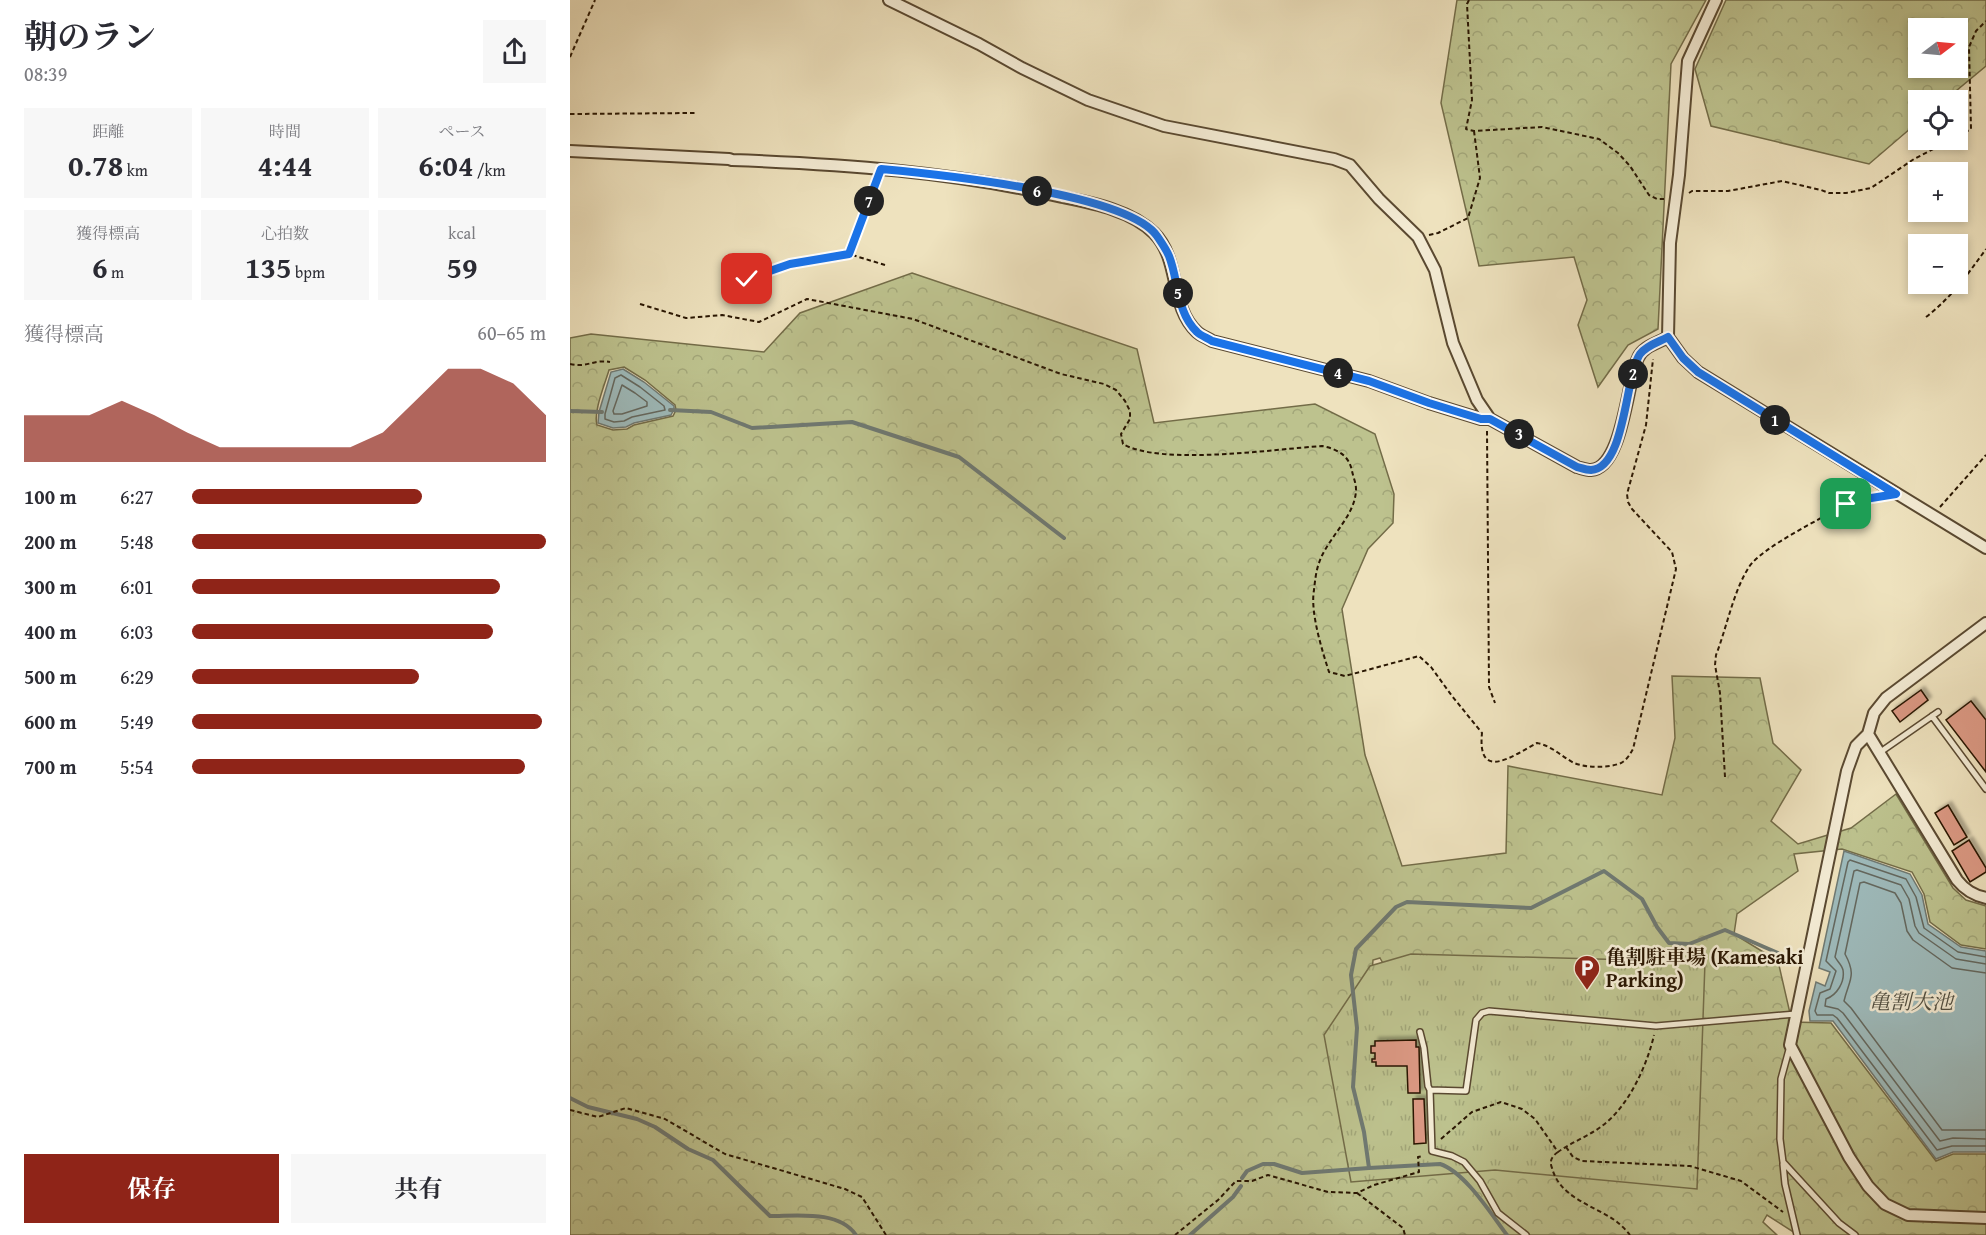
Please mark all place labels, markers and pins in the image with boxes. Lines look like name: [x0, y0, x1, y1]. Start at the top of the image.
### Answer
pin: 6: [1022, 176, 1052, 206]
pin: 7: [854, 186, 884, 216]
pin: [721, 253, 772, 304]
pin: 5: [1163, 278, 1193, 308]
pin: 4: [1323, 358, 1353, 388]
pin: 2: [1618, 359, 1648, 389]
pin: 1: [1760, 405, 1790, 435]
pin: 3: [1504, 419, 1534, 449]
pin: [1820, 478, 1871, 529]
place label: 亀割駐車場 (Kamesaki Parking): [1606, 942, 1803, 994]
parking icon: 亀割駐車場 (Kamesaki Parking): [1572, 953, 1602, 991]

